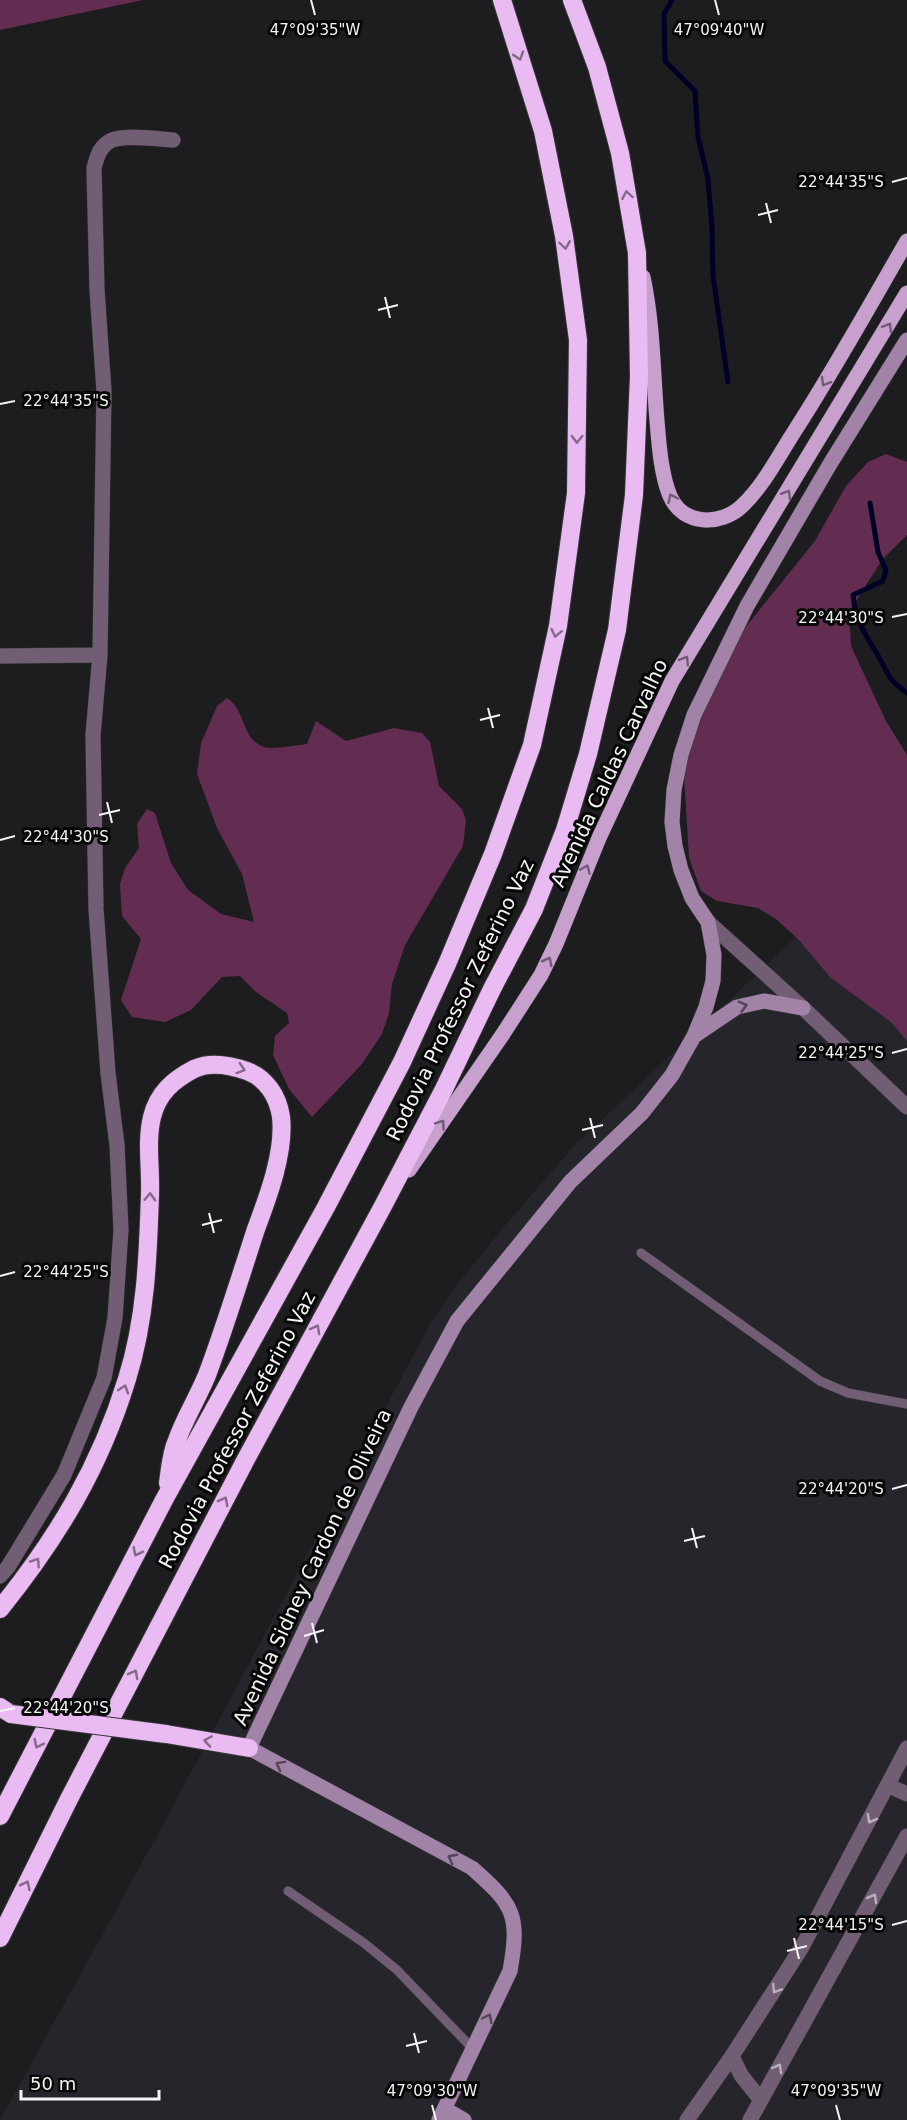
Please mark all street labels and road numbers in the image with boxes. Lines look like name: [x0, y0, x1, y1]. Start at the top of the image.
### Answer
street label: Avenida Caldas Carvalho: [546, 655, 672, 891]
street label: Rodovia Professor Zeferino Vaz: [381, 855, 539, 1145]
street label: Rodovia Professor Zeferino Vaz: [154, 1287, 320, 1573]
street label: Avenida Sidney Cardon de Oliveira: [228, 1405, 396, 1729]

